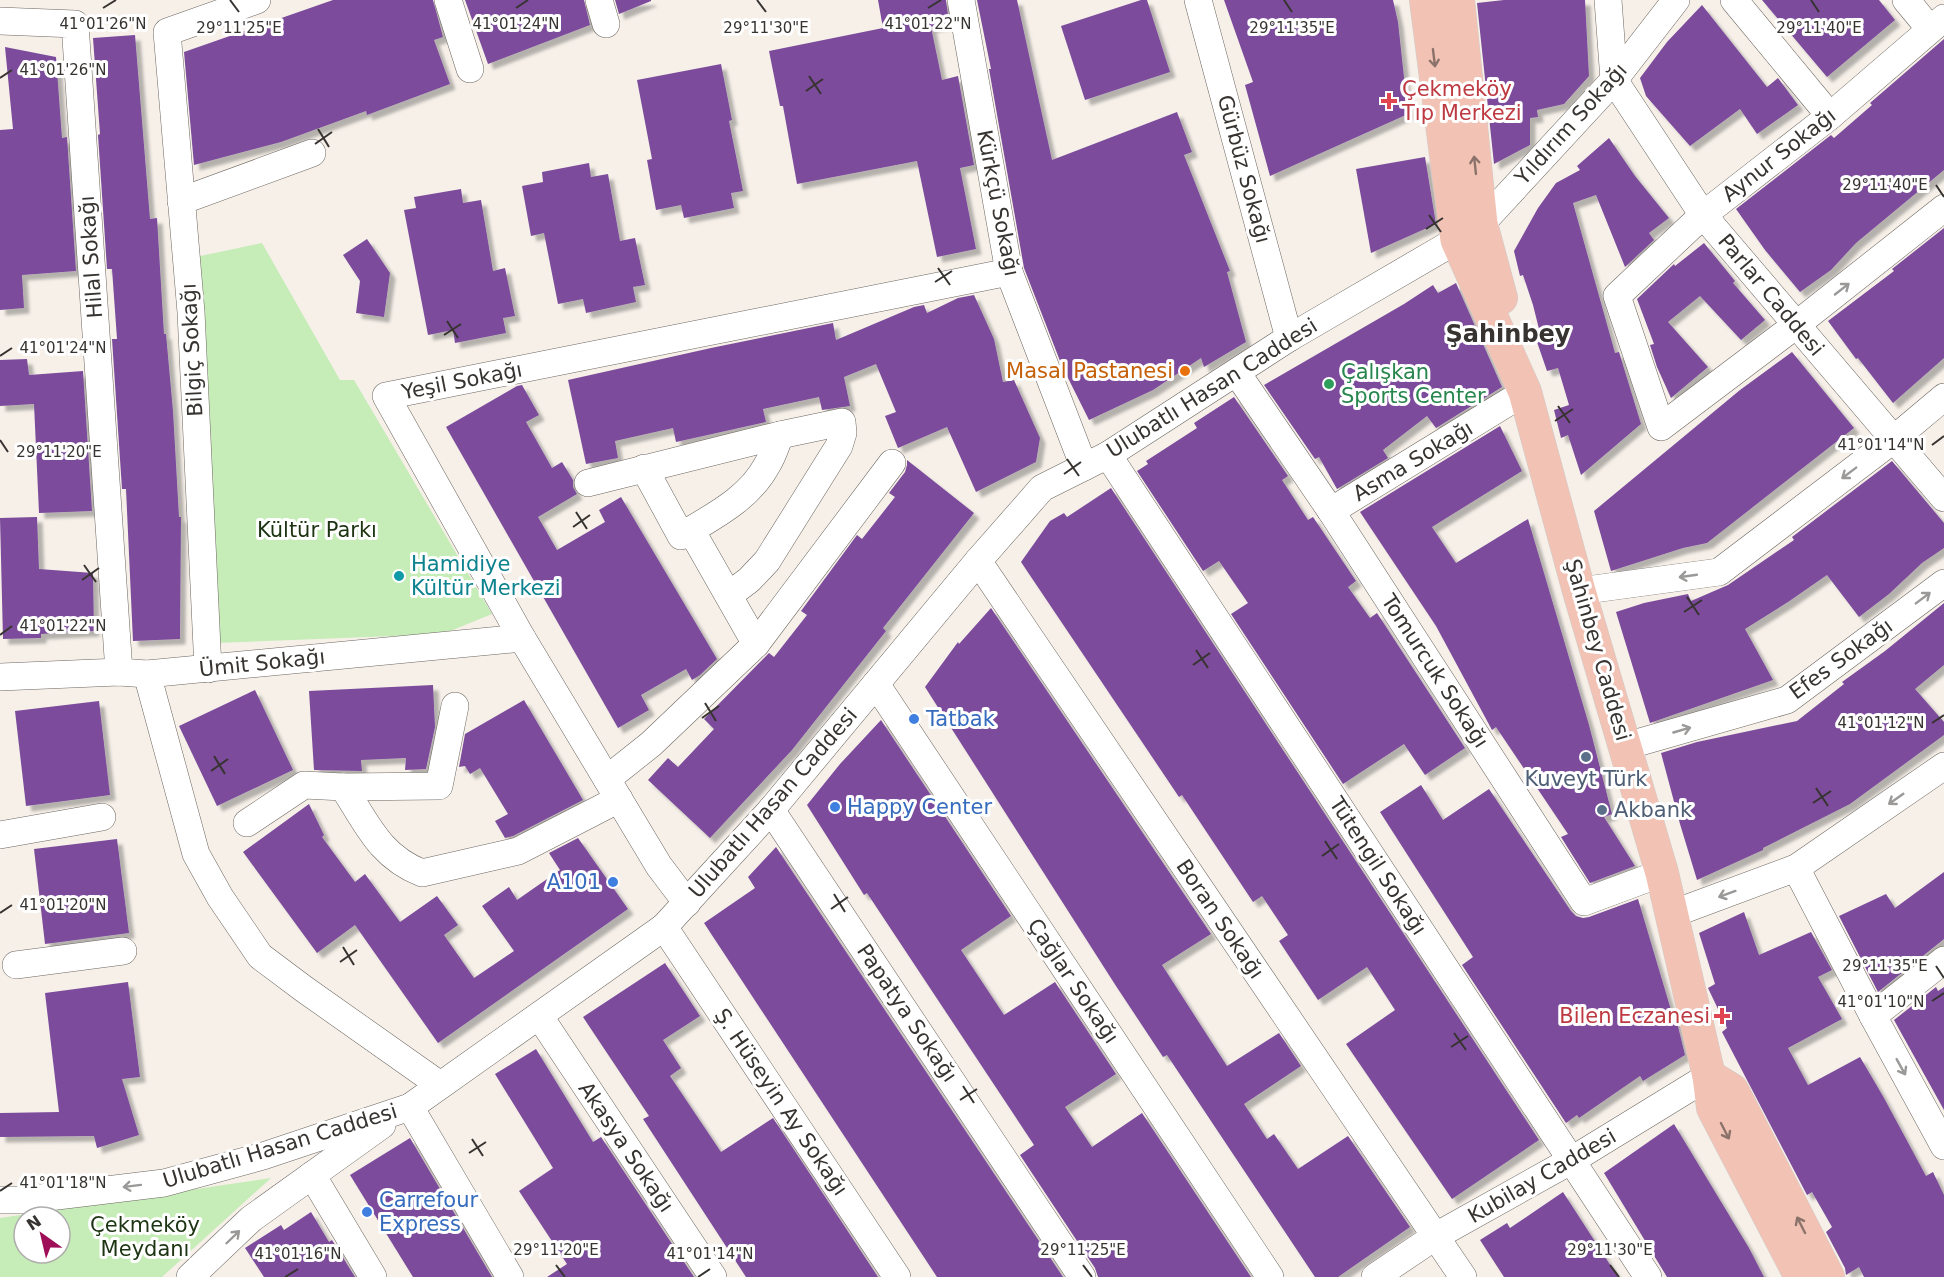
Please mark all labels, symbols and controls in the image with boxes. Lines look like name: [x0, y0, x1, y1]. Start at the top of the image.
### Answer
text: 41°01'26"N: [59, 15, 147, 33]
text: 41°01'24"N: [472, 15, 560, 33]
text: 41°01'22"N: [884, 15, 972, 33]
text: 29°11'25"E: [196, 19, 282, 37]
text: 29°11'30"E: [723, 19, 809, 37]
text: 29°11'35"E: [1249, 19, 1335, 37]
text: 29°11'40"E: [1776, 19, 1862, 37]
one-way arrow: [1429, 48, 1440, 67]
street label: Yıldırım Sokağı: [1509, 58, 1632, 190]
text: 41°01'26"N: [19, 61, 107, 79]
place label: Çekmeköy Tıp Merkezi: [1401, 77, 1522, 125]
street label: Gürbüz Sokağı: [1213, 92, 1275, 246]
marker: Çekmeköy Tıp Merkezi: [1380, 92, 1398, 110]
street label: Aynur Sokağı: [1718, 103, 1840, 207]
street label: Kürkçü Sokağı: [972, 128, 1024, 278]
one-way arrow: [1469, 156, 1480, 176]
text: 29°11'40"E: [1842, 176, 1928, 194]
street label: Hilal Sokağı: [75, 195, 107, 319]
street label: Parlar Caddesi: [1713, 229, 1829, 361]
one-way arrow: [1834, 282, 1850, 295]
street label: Bilgiç Sokağı: [177, 283, 207, 417]
street label: Ulubatlı Hasan Caddesi: [1102, 313, 1322, 463]
district label: Şahinbey: [1446, 320, 1571, 348]
text: 41°01'24"N: [19, 339, 107, 357]
street label: Yeşil Sokağı: [399, 358, 524, 405]
place label: Masal Pastanesi: [1006, 359, 1173, 383]
place label: Çalışkan Sports Center: [1341, 360, 1486, 408]
marker: Masal Pastanesi: [1178, 364, 1192, 378]
marker: Çalışkan Sports Center: [1322, 377, 1336, 391]
street label: Asma Sokağı: [1349, 416, 1477, 506]
text: 41°01'14"N: [1837, 436, 1925, 454]
text: 29°11'20"E: [16, 443, 102, 461]
one-way arrow: [1842, 467, 1858, 479]
park label: Kültür Parkı: [257, 518, 377, 542]
place label: Hamidiye Kültür Merkezi: [411, 552, 561, 600]
street label: Şahinbey Caddesi: [1561, 556, 1635, 744]
marker: Hamidiye Kültür Merkezi: [392, 569, 406, 583]
one-way arrow: [1678, 571, 1698, 582]
street label: Tomurcuk Sokağı: [1376, 589, 1493, 752]
one-way arrow: [1915, 592, 1931, 605]
street label: Efes Sokağı: [1785, 614, 1897, 704]
text: 41°01'22"N: [19, 617, 107, 635]
street label: Ümit Sokağı: [198, 643, 326, 682]
street label: Ulubatlı Hasan Caddesi: [684, 703, 862, 903]
place label: Tatbak: [925, 707, 996, 731]
marker: Tatbak: [907, 712, 921, 726]
text: 41°01'12"N: [1837, 714, 1925, 732]
one-way arrow: [1672, 724, 1691, 735]
marker: Kuveyt Türk: [1579, 750, 1593, 764]
place label: Kuveyt Türk: [1525, 767, 1648, 791]
street label: Tütengil Sokağı: [1324, 792, 1431, 939]
one-way arrow: [1888, 793, 1905, 805]
place label: Happy Center: [847, 795, 992, 819]
place label: Akbank: [1614, 798, 1693, 822]
marker: Happy Center: [828, 800, 842, 814]
marker: Akbank: [1595, 803, 1609, 817]
street label: Boran Sokağı: [1171, 855, 1269, 983]
place label: A101: [547, 870, 601, 894]
marker: A101: [606, 875, 620, 889]
one-way arrow: [1718, 889, 1737, 900]
text: 41°01'20"N: [19, 896, 107, 914]
street label: Çağlar Sokağı: [1023, 914, 1123, 1048]
street label: Papatya Sokağı: [852, 940, 962, 1086]
text: 29°11'35"E: [1842, 957, 1928, 975]
text: 41°01'10"N: [1837, 993, 1925, 1011]
street label: Ş. Hüseyin Ay Sokağı: [710, 1004, 852, 1200]
place label: Bilen Eczanesi: [1559, 1004, 1710, 1028]
marker: Bilen Eczanesi: [1715, 1009, 1729, 1023]
one-way arrow: [1896, 1058, 1907, 1076]
street label: Akasya Sokağı: [574, 1077, 678, 1217]
street label: Ulubatlı Hasan Caddesi: [160, 1099, 400, 1193]
one-way arrow: [1719, 1122, 1731, 1139]
street label: Kubilay Caddesi: [1464, 1124, 1620, 1228]
text: 41°01'18"N: [19, 1174, 107, 1192]
one-way arrow: [123, 1181, 143, 1192]
place label: Carrefour Express: [379, 1188, 478, 1236]
north arrow: [12, 1205, 72, 1265]
marker: Carrefour Express: [360, 1205, 374, 1219]
text: N: [23, 1211, 45, 1235]
park label: Çekmeköy Meydanı: [90, 1213, 200, 1261]
one-way arrow: [1795, 1217, 1807, 1234]
one-way arrow: [225, 1230, 240, 1244]
text: 29°11'20"E: [513, 1241, 599, 1259]
text: 29°11'25"E: [1040, 1241, 1126, 1259]
text: 29°11'30"E: [1567, 1241, 1653, 1259]
text: 41°01'16"N: [254, 1245, 342, 1263]
text: 41°01'14"N: [666, 1245, 754, 1263]

